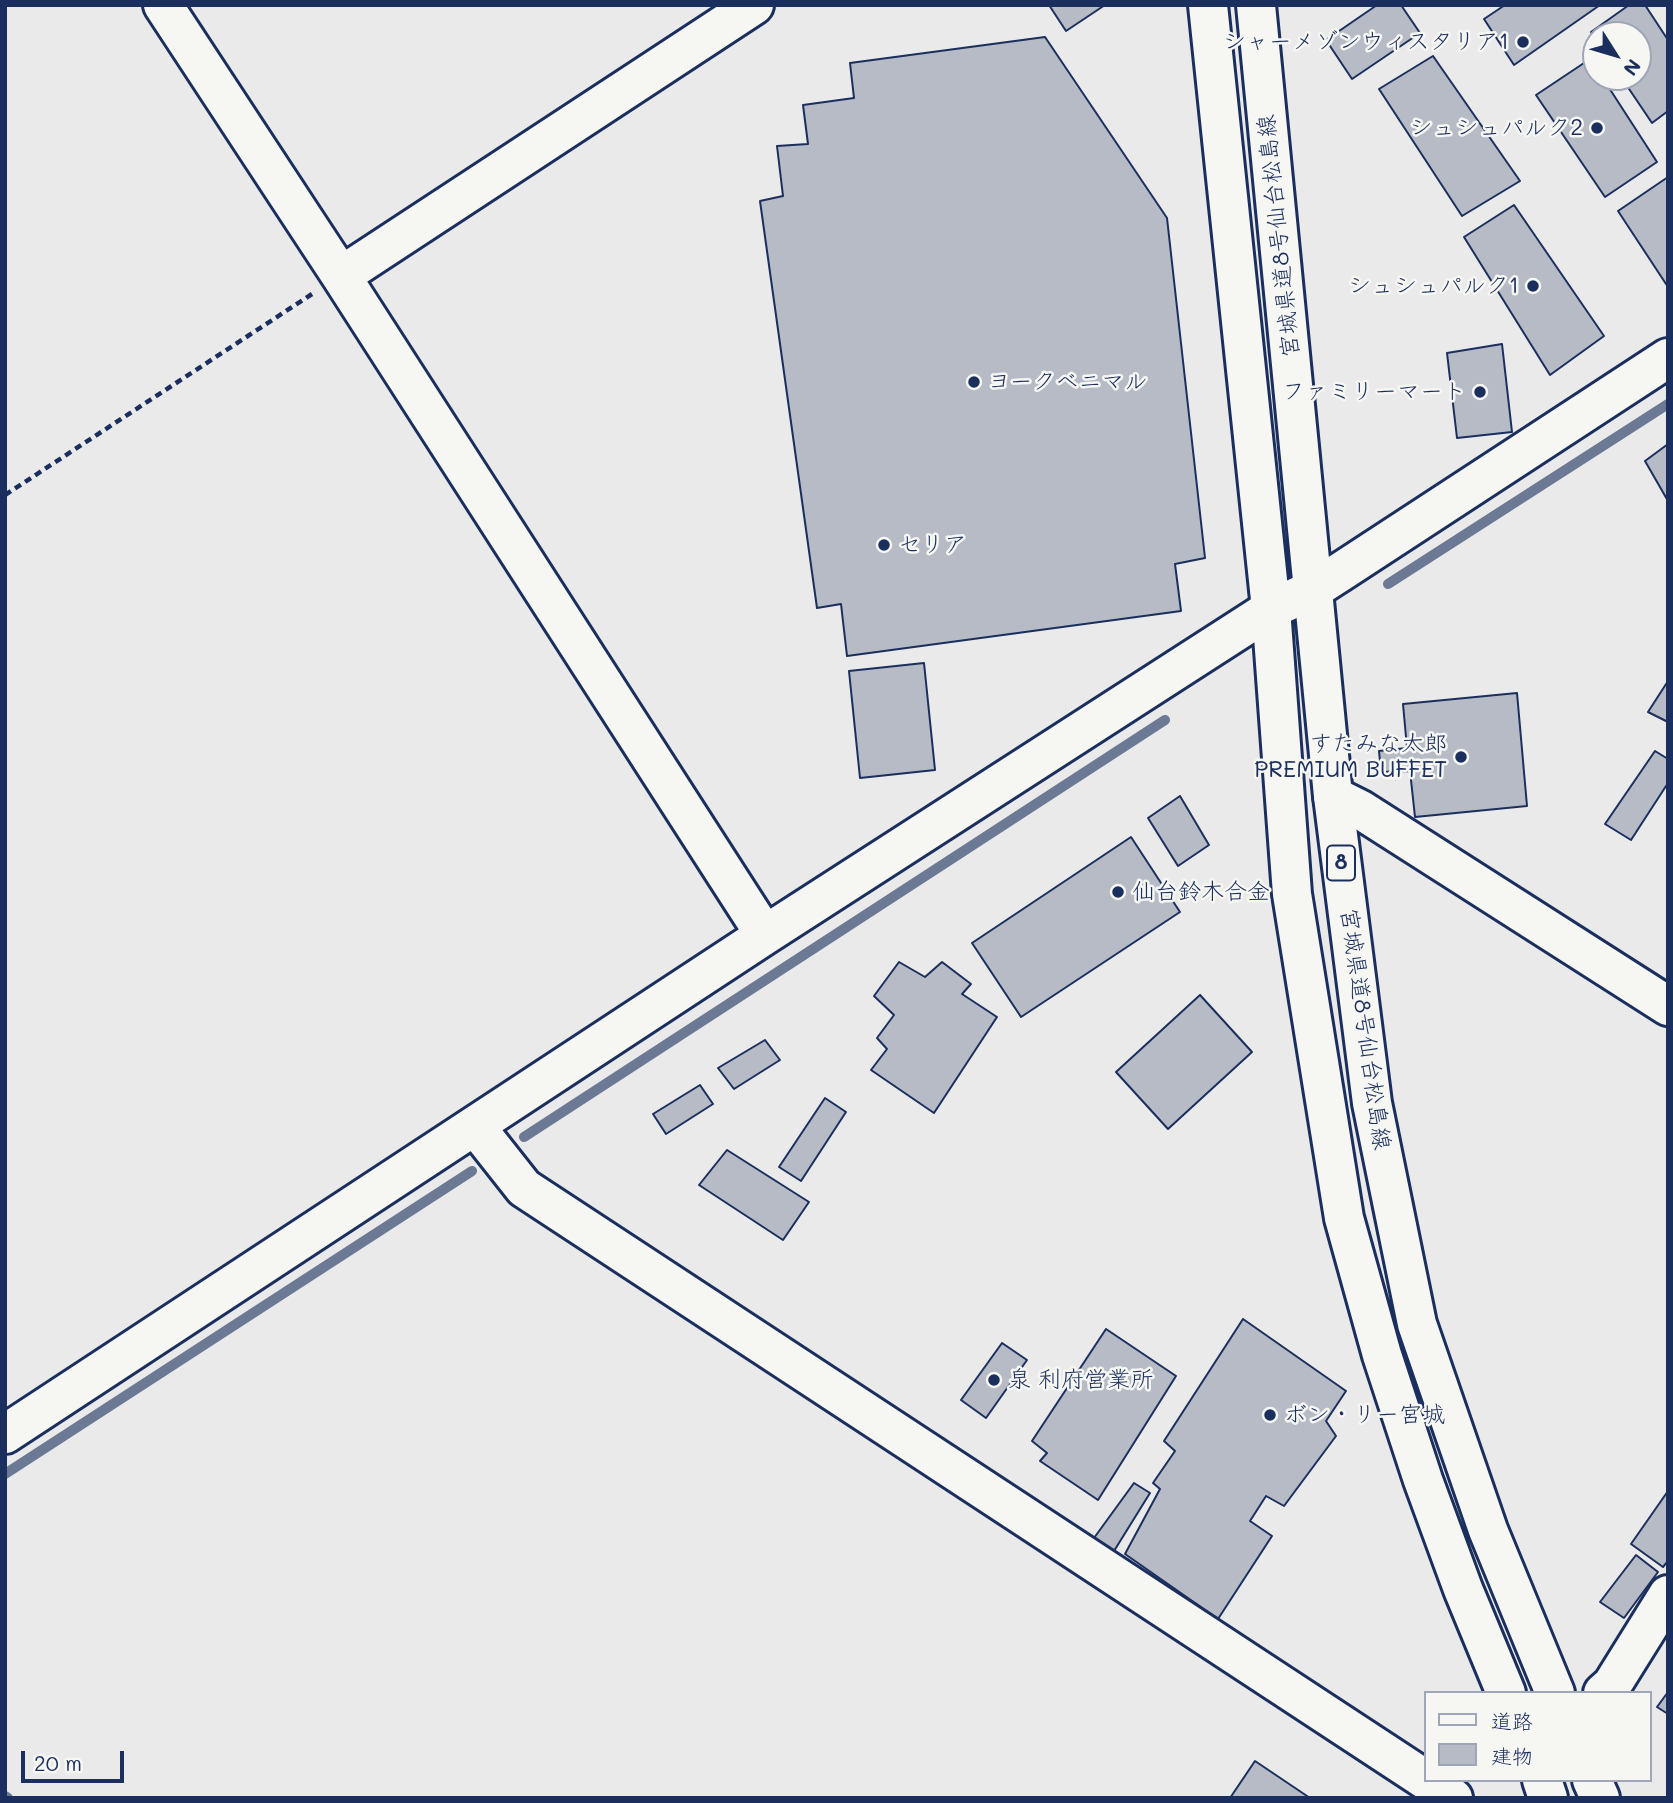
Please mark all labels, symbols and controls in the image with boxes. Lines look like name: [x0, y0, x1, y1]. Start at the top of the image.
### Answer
north arrow: [1582, 21, 1652, 91]
place label: シャーメゾンウィスタリア1: [1223, 28, 1509, 56]
marker: シャーメゾンウィスタリア1: [1515, 34, 1531, 50]
text: N: [1618, 54, 1647, 81]
street label: 宮城県道8号仙台松島線: [1253, 113, 1305, 359]
place label: シュシュパルク2: [1409, 114, 1583, 142]
marker: シュシュパルク2: [1589, 120, 1605, 136]
place label: シュシュパルク1: [1348, 272, 1519, 300]
marker: シュシュパルク1: [1525, 278, 1541, 294]
place label: ヨークベニマル: [988, 368, 1148, 396]
marker: ヨークベニマル: [966, 374, 982, 390]
place label: ファミリーマート: [1282, 378, 1466, 406]
marker: ファミリーマート: [1472, 384, 1488, 400]
place label: セリア: [898, 531, 967, 559]
marker: セリア: [876, 537, 892, 553]
place label: すたみな太郎 PREMIUM BUFFET: [1254, 730, 1447, 784]
marker: すたみな太郎 PREMIUM BUFFET: [1453, 749, 1469, 765]
road number: 8: [1327, 846, 1355, 880]
place label: 仙台鈴木合金: [1132, 878, 1270, 906]
marker: 仙台鈴木合金: [1110, 884, 1126, 900]
street label: 宮城県道8号仙台松島線: [1334, 906, 1396, 1152]
place label: 泉 利府営業所: [1008, 1366, 1153, 1394]
marker: 泉 利府営業所: [986, 1372, 1002, 1388]
place label: ボン・リー宮城: [1284, 1401, 1445, 1429]
marker: ボン・リー宮城: [1262, 1407, 1278, 1423]
legend: [1424, 1691, 1652, 1782]
text: 道路: [1491, 1707, 1533, 1734]
scale bar: [24, 1736, 128, 1780]
text: 建物: [1491, 1742, 1533, 1769]
text: 20 m: [34, 1749, 82, 1776]

